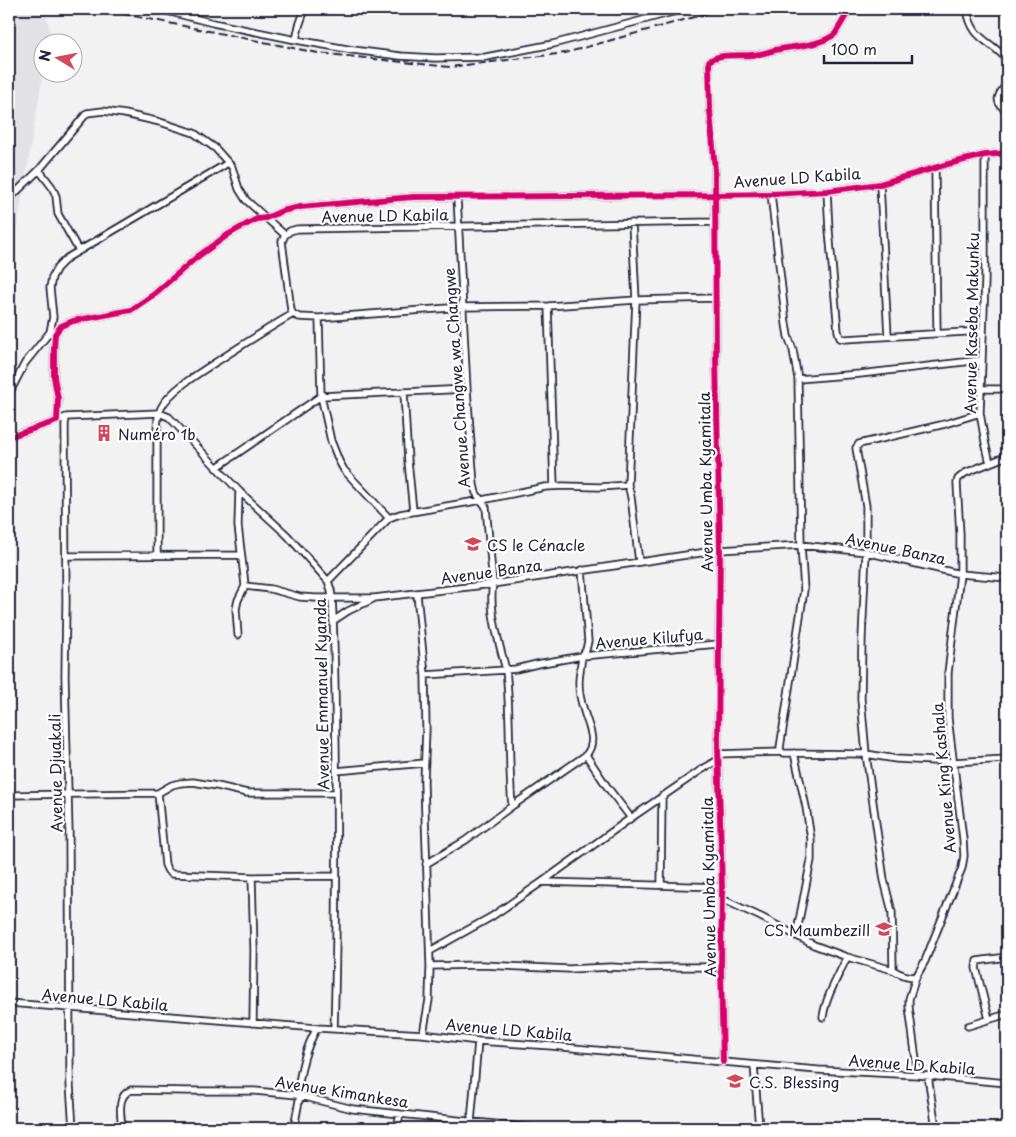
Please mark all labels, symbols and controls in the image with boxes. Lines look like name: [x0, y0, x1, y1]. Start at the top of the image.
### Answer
north arrow: [32, 32, 82, 82]
scale bar: [824, 32, 911, 64]
text: 100 m: [831, 37, 877, 60]
text: N: [33, 48, 56, 63]
street label: Avenue LD Kabila: [733, 161, 862, 193]
street label: Avenue LD Kabila: [321, 202, 449, 228]
street label: Avenue Kaseba Makunku: [958, 232, 984, 414]
street label: Avenue Changwe wa Changwe: [437, 267, 475, 489]
street label: Avenue Umba Kyamitala: [692, 391, 718, 572]
place label: Numéro 1b: [118, 422, 196, 445]
building icon: Numéro 1b: [94, 423, 114, 443]
street label: Avenue Banza: [844, 526, 949, 570]
place label: CS le Cénacle: [487, 533, 585, 556]
school or university icon: CS le Cénacle: [463, 534, 483, 554]
street label: Avenue Banza: [439, 552, 544, 589]
street label: Avenue Emmanuel Kyanda: [308, 597, 334, 790]
street label: Avenue Kilufya: [594, 622, 704, 654]
street label: Avenue King Kashala: [925, 701, 961, 854]
street label: Avenue Djuakali: [42, 713, 68, 833]
street label: Avenue Umba Kyamitala: [695, 796, 721, 977]
place label: CS Maumbezill: [764, 918, 870, 941]
school or university icon: CS Maumbezill: [874, 919, 894, 939]
street label: Avenue LD Kabila: [41, 982, 170, 1016]
street label: Avenue LD Kabila: [445, 1012, 574, 1046]
street label: Avenue LD Kabila: [848, 1048, 977, 1080]
street label: Avenue Kimankesa: [274, 1069, 411, 1113]
place label: C.S. Blessing: [749, 1070, 840, 1093]
school or university icon: C.S. Blessing: [725, 1071, 745, 1091]

